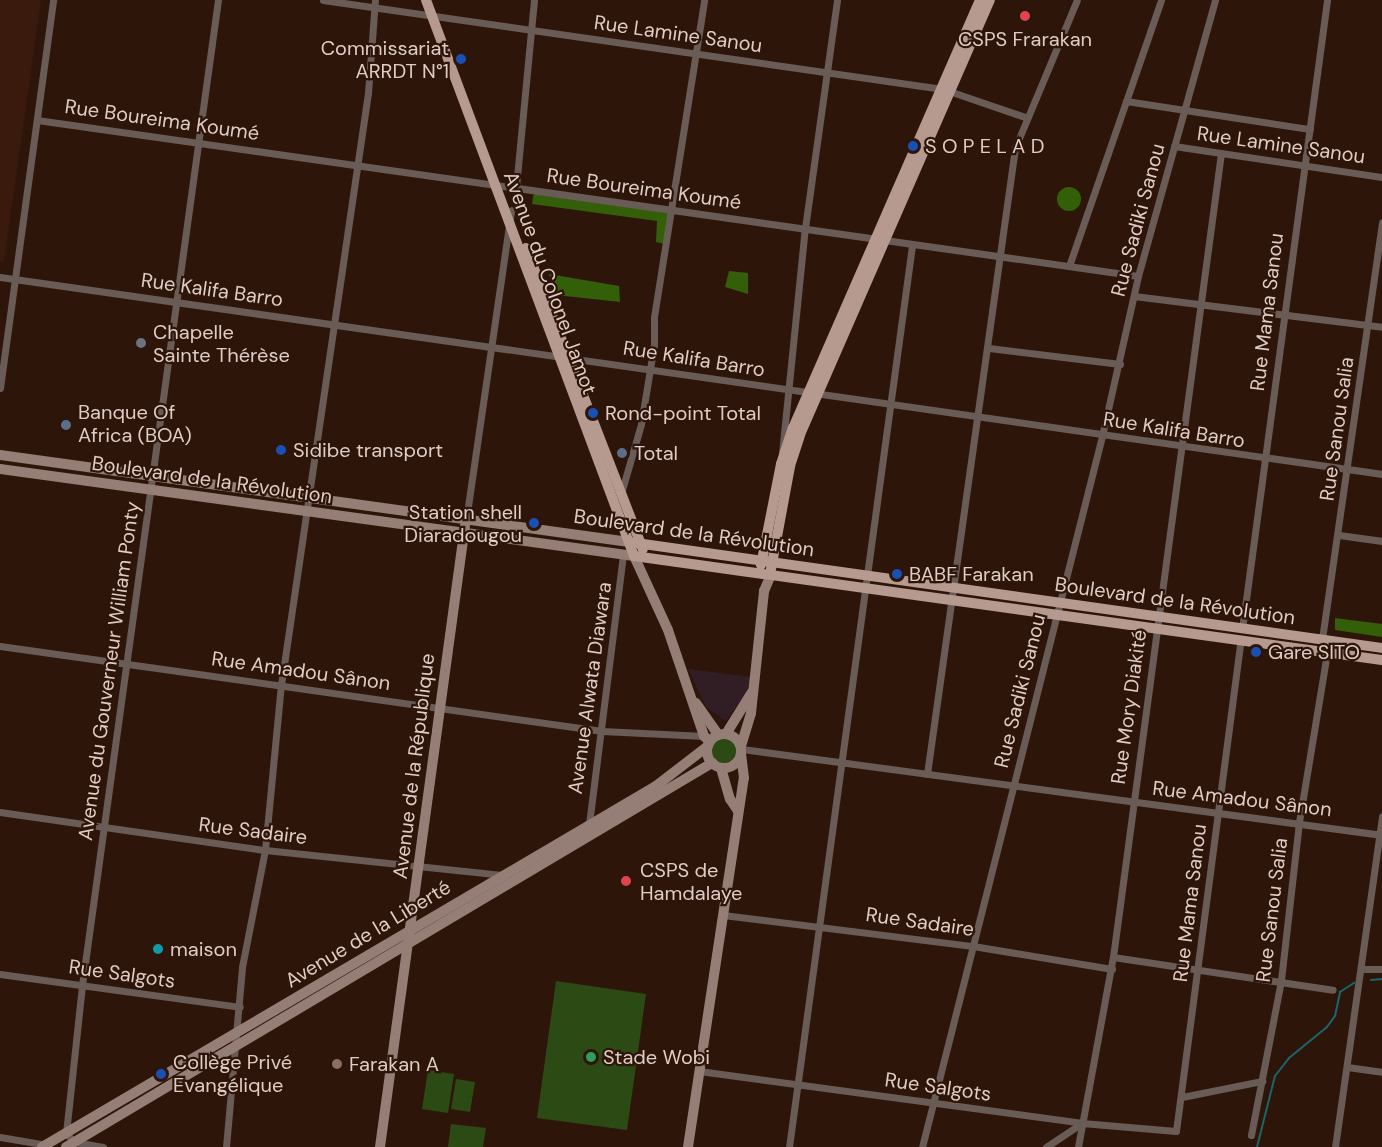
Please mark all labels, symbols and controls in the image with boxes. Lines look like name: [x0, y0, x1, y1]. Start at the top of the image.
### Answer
marker: CSPS Frarakan: [1016, 7, 1034, 25]
street label: Rue Lamine Sanou: [592, 10, 764, 58]
place label: CSPS Frarakan: [958, 27, 1092, 51]
place label: Commissariat ARRDT N°1: [321, 36, 449, 83]
marker: Commissariat ARRDT N°1: [454, 52, 468, 66]
street label: Rue Boureima Koumé: [63, 94, 261, 146]
street label: Rue Lamine Sanou: [1195, 121, 1367, 169]
place label: S O P E L A D: [925, 134, 1044, 158]
marker: S O P E L A D: [906, 139, 920, 153]
street label: Rue Sadiki Sanou: [1106, 141, 1170, 299]
street label: Rue Boureima Koumé: [545, 163, 743, 215]
street label: Avenue du Colonel Jamot: [498, 168, 602, 398]
street label: Rue Mama Sanou: [1245, 232, 1289, 392]
street label: Rue Kalifa Barro: [139, 268, 285, 312]
place label: Chapelle Sainte Thérèse: [153, 320, 290, 367]
marker: Chapelle Sainte Thérèse: [134, 336, 148, 350]
street label: Rue Kalifa Barro: [621, 336, 767, 382]
street label: Rue Sanou Salia: [1315, 355, 1359, 503]
place label: Banque Of Africa (BOA): [78, 401, 192, 448]
place label: Rond-point Total: [605, 401, 761, 425]
marker: Rond-point Total: [586, 406, 600, 420]
street label: Rue Kalifa Barro: [1101, 407, 1247, 453]
marker: Banque Of Africa (BOA): [59, 418, 73, 432]
place label: Sidibe transport: [293, 438, 443, 462]
place label: Total: [634, 441, 678, 465]
marker: Sidibe transport: [274, 443, 288, 457]
marker: Total: [615, 446, 629, 460]
street label: Boulevard de la Révolution: [90, 451, 334, 509]
street label: Avenue du Gouverneur William Ponty: [73, 500, 145, 842]
place label: Station shell Diaradougou: [404, 500, 522, 547]
street label: Boulevard de la Révolution: [572, 504, 816, 562]
marker: Station shell Diaradougou: [527, 516, 541, 530]
place label: BABF Farakan: [909, 562, 1034, 586]
marker: BABF Farakan: [890, 567, 904, 581]
street label: Boulevard de la Révolution: [1053, 572, 1297, 630]
street label: Avenue Alwata Diawara: [563, 580, 617, 796]
street label: Rue Sadiki Sanou: [989, 612, 1051, 770]
street label: Rue Mory Diakité: [1106, 628, 1152, 786]
place label: Gare SITO: [1268, 640, 1360, 664]
marker: Gare SITO: [1249, 645, 1263, 659]
street label: Rue Amadou Sânon: [210, 647, 392, 695]
street label: Avenue de la République: [388, 652, 440, 880]
street label: Rue Amadou Sânon: [1151, 776, 1333, 822]
street label: Rue Sadaire: [197, 812, 309, 850]
street label: Rue Mama Sanou: [1168, 823, 1212, 983]
street label: Rue Sanou Salia: [1251, 836, 1293, 984]
place label: CSPS de Hamdalaye: [640, 858, 742, 905]
marker: CSPS de Hamdalaye: [617, 872, 635, 890]
street label: Avenue de la Liberté: [281, 875, 455, 993]
street label: Rue Sadaire: [864, 903, 976, 941]
place label: maison: [170, 937, 237, 961]
marker: maison: [151, 942, 165, 956]
street label: Rue Salgots: [67, 955, 177, 993]
place label: Stade Wobi: [603, 1045, 710, 1069]
place label: Collège Privé Evangélique: [173, 1050, 292, 1097]
marker: Stade Wobi: [584, 1050, 598, 1064]
place label: Farakan A: [349, 1052, 439, 1076]
marker: Farakan A: [330, 1057, 344, 1071]
marker: Collège Privé Evangélique: [154, 1067, 168, 1081]
street label: Rue Salgots: [883, 1068, 993, 1106]

